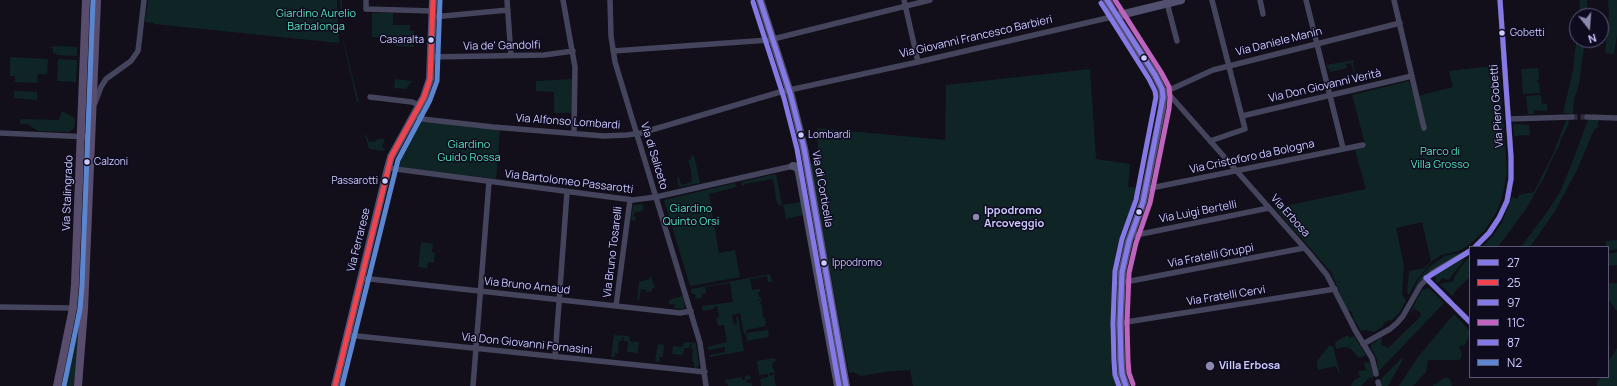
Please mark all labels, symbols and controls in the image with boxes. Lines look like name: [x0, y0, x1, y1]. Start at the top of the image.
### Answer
park label: Giardino Aurelio Barbalonga: [276, 7, 356, 33]
north arrow: [1569, 8, 1609, 48]
street label: Via Giovanni Francesco Barbieri: [898, 13, 1054, 61]
street label: Via Daniele Manin: [1234, 25, 1324, 59]
place label: Gobetti: [1510, 27, 1544, 39]
marker: Gobetti: [1497, 28, 1507, 38]
text: N: [1586, 31, 1598, 47]
place label: Casaralta: [380, 34, 424, 46]
marker: Casaralta: [426, 35, 436, 45]
street label: Via de' Gandolfi: [463, 39, 541, 53]
unlabelled marker: [1139, 53, 1149, 63]
street label: Via Piero Gobetti: [1488, 64, 1506, 148]
street label: Via Don Giovanni Verità: [1267, 67, 1383, 105]
street label: Via Alfonso Lombardi: [515, 112, 621, 132]
street label: Via di Saliceto: [638, 121, 670, 191]
place label: Lombardi: [808, 129, 851, 141]
marker: Lombardi: [796, 130, 806, 140]
street label: Via Cristoforo da Bologna: [1188, 137, 1316, 177]
park label: Giardino Guido Rossa: [437, 138, 501, 164]
park label: Parco di Villa Grosso: [1411, 145, 1469, 171]
street label: Via di Corticella: [809, 150, 835, 228]
street label: Via Stalingrado: [60, 155, 76, 231]
place label: Calzoni: [94, 156, 128, 168]
marker: Calzoni: [82, 157, 92, 167]
street label: Via Bartolomeo Passarotti: [504, 168, 634, 196]
place label: Passarotti: [331, 175, 378, 187]
marker: Passarotti: [380, 176, 390, 186]
street label: Via Erbosa: [1268, 192, 1312, 240]
street label: Via Luigi Bertelli: [1158, 198, 1238, 226]
park label: Giardino Quinto Orsi: [663, 202, 719, 228]
place label: Ippodromo Arcoveggio: [984, 204, 1044, 230]
street label: Via Bruno Tosarelli: [601, 206, 625, 298]
street label: Via Ferrarese: [345, 207, 373, 273]
unlabelled marker: [1134, 207, 1144, 217]
marker: Ippodromo Arcoveggio: [971, 212, 981, 222]
street label: Via Fratelli Gruppi: [1167, 241, 1255, 271]
legend: [1469, 246, 1609, 378]
text: 27: [1507, 254, 1520, 271]
place label: Ippodromo: [832, 257, 882, 269]
marker: Ippodromo: [819, 258, 829, 268]
text: 25: [1507, 274, 1521, 291]
street label: Via Bruno Arnaud: [483, 275, 571, 297]
street label: Via Fratelli Cervi: [1186, 283, 1266, 309]
text: 97: [1507, 294, 1520, 311]
text: 11C: [1507, 314, 1525, 331]
street label: Via Don Giovanni Fornasini: [461, 331, 593, 357]
text: 87: [1507, 334, 1520, 351]
text: N2: [1507, 354, 1522, 371]
place label: Villa Erbosa: [1219, 359, 1280, 373]
marker: Villa Erbosa: [1204, 360, 1216, 372]

